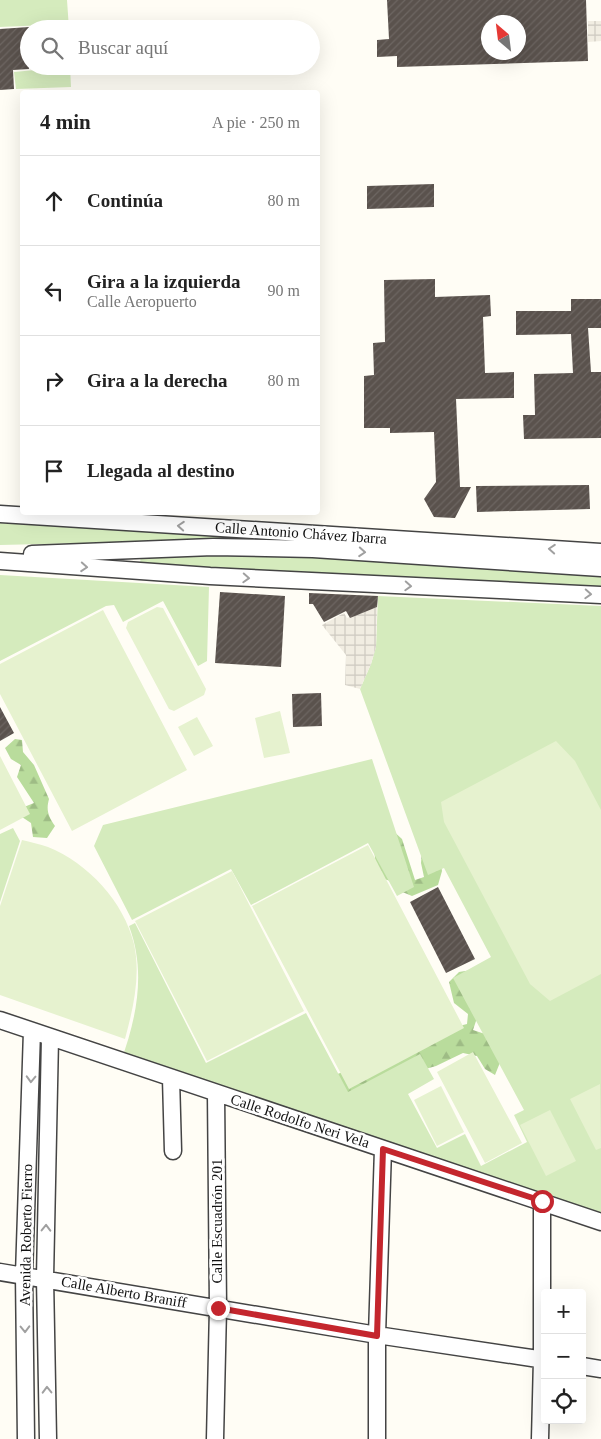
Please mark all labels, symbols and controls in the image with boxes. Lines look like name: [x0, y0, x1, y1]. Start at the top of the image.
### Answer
north arrow: [481, 15, 526, 60]
search box: [20, 20, 320, 75]
icon: search: [38, 34, 66, 62]
text: Buscar aquí: [78, 37, 168, 58]
text: 4 min: [40, 110, 91, 134]
text: A pie · 250 m: [212, 114, 300, 131]
icon: ahead: [40, 187, 68, 215]
text: Continúa: [87, 190, 163, 211]
text: 80 m: [268, 192, 300, 209]
text: Gira a la izquierda: [87, 271, 241, 292]
icon: left: [40, 277, 68, 305]
text: 90 m: [268, 282, 300, 299]
text: Calle Aeropuerto: [87, 293, 197, 310]
icon: right: [40, 367, 68, 395]
text: Gira a la derecha: [87, 370, 228, 391]
text: 80 m: [268, 372, 300, 389]
icon: arrive: [40, 457, 68, 485]
text: Llegada al destino: [87, 460, 235, 481]
street label: Calle Antonio Chávez Ibarra: [215, 519, 388, 547]
one-way arrow: [176, 520, 184, 531]
one-way arrow: [548, 544, 556, 555]
one-way arrow: [358, 547, 366, 558]
one-way arrow: [80, 561, 88, 572]
one-way arrow: [242, 573, 250, 583]
one-way arrow: [404, 581, 412, 591]
one-way arrow: [584, 589, 592, 600]
one-way arrow: [25, 1076, 36, 1084]
street label: Calle Rodolfo Neri Vela: [229, 1091, 372, 1151]
street label: Calle Escuadrón 201: [209, 1159, 225, 1283]
street label: Avenida Roberto Fierro: [17, 1164, 35, 1306]
route start: [531, 1190, 554, 1213]
one-way arrow: [41, 1224, 51, 1232]
street label: Calle Alberto Braniff: [60, 1273, 188, 1311]
map controls: [541, 1289, 586, 1424]
button: +: [541, 1289, 586, 1334]
route end: [207, 1297, 230, 1320]
one-way arrow: [20, 1326, 30, 1334]
button: −: [541, 1334, 586, 1379]
button: locate: [541, 1379, 586, 1424]
one-way arrow: [42, 1386, 52, 1394]

